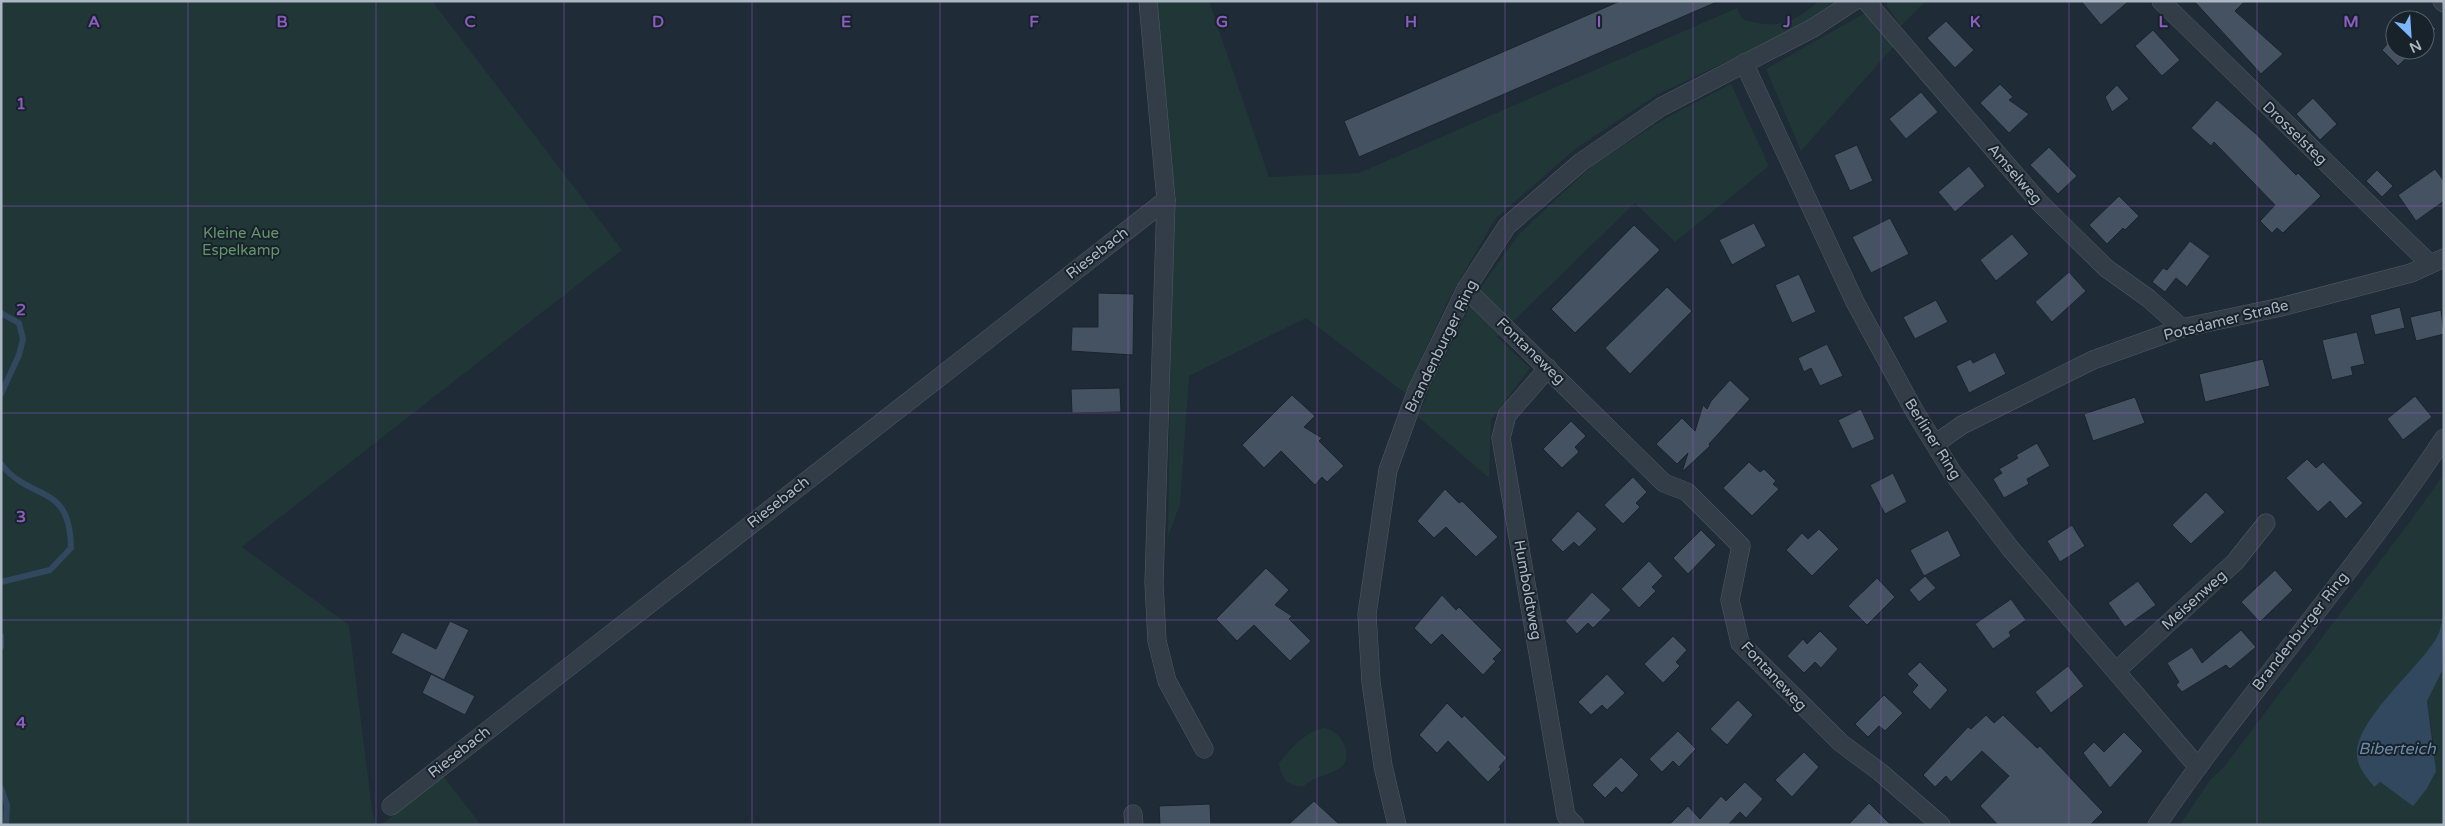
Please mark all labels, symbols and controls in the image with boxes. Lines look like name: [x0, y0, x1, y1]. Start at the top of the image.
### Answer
north arrow: [2385, 10, 2435, 60]
text: A: [88, 12, 100, 32]
text: B: [276, 12, 288, 32]
text: C: [464, 12, 476, 32]
text: D: [652, 12, 664, 32]
text: E: [841, 12, 851, 32]
text: F: [1029, 12, 1039, 32]
text: G: [1216, 12, 1228, 32]
text: H: [1405, 12, 1417, 32]
text: I: [1597, 12, 1601, 32]
text: J: [1782, 12, 1791, 32]
text: K: [1970, 12, 1981, 32]
text: L: [2158, 12, 2168, 32]
text: M: [2343, 12, 2359, 32]
text: N: [2407, 36, 2424, 56]
text: 1: [16, 94, 26, 114]
street label: Drosselsteg: [2259, 98, 2331, 168]
street label: Amselweg: [1984, 140, 2046, 208]
street label: Riesebach: [1062, 223, 1132, 283]
park label: Kleine Aue Espelkamp: [202, 224, 280, 259]
street label: Brandenburger Ring: [1401, 277, 1481, 415]
street label: Potsdamer Straße: [2162, 296, 2290, 344]
text: 2: [16, 300, 26, 320]
street label: Fontaneweg: [1493, 314, 1569, 388]
street label: Berliner Ring: [1901, 395, 1965, 483]
street label: Riesebach: [743, 472, 813, 532]
text: 3: [16, 507, 26, 527]
street label: Humboldtweg: [1510, 539, 1546, 641]
street label: Meisenweg: [2158, 566, 2230, 634]
street label: Brandenburger Ring: [2248, 568, 2352, 694]
street label: Fontaneweg: [1737, 638, 1811, 714]
text: 4: [16, 713, 26, 733]
street label: Riesebach: [424, 722, 494, 782]
water label: Biberteich: [2358, 739, 2437, 759]

